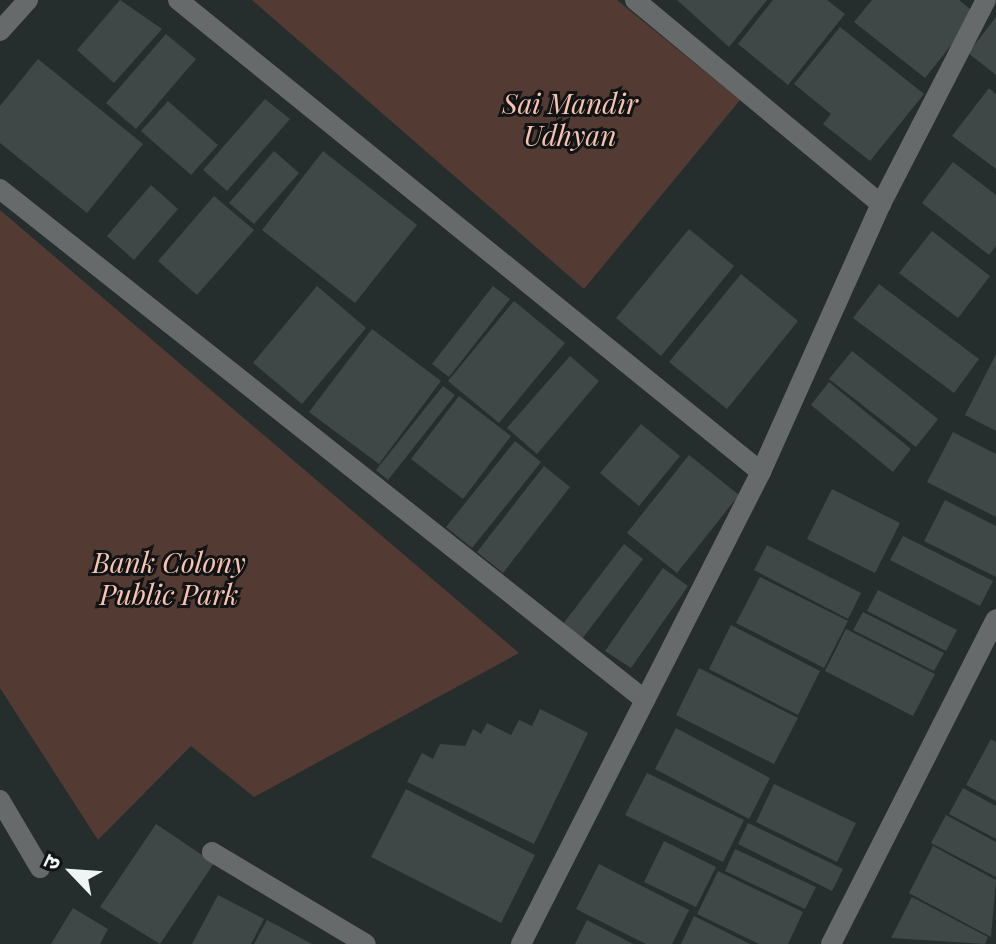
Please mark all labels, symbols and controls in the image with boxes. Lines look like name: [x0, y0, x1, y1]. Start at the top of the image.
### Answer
park label: Sai Mandir Udhyan: [502, 86, 638, 152]
park label: Bank Colony Public Park: [92, 545, 246, 611]
north arrow: [32, 832, 112, 912]
text: उ: [34, 850, 67, 874]

